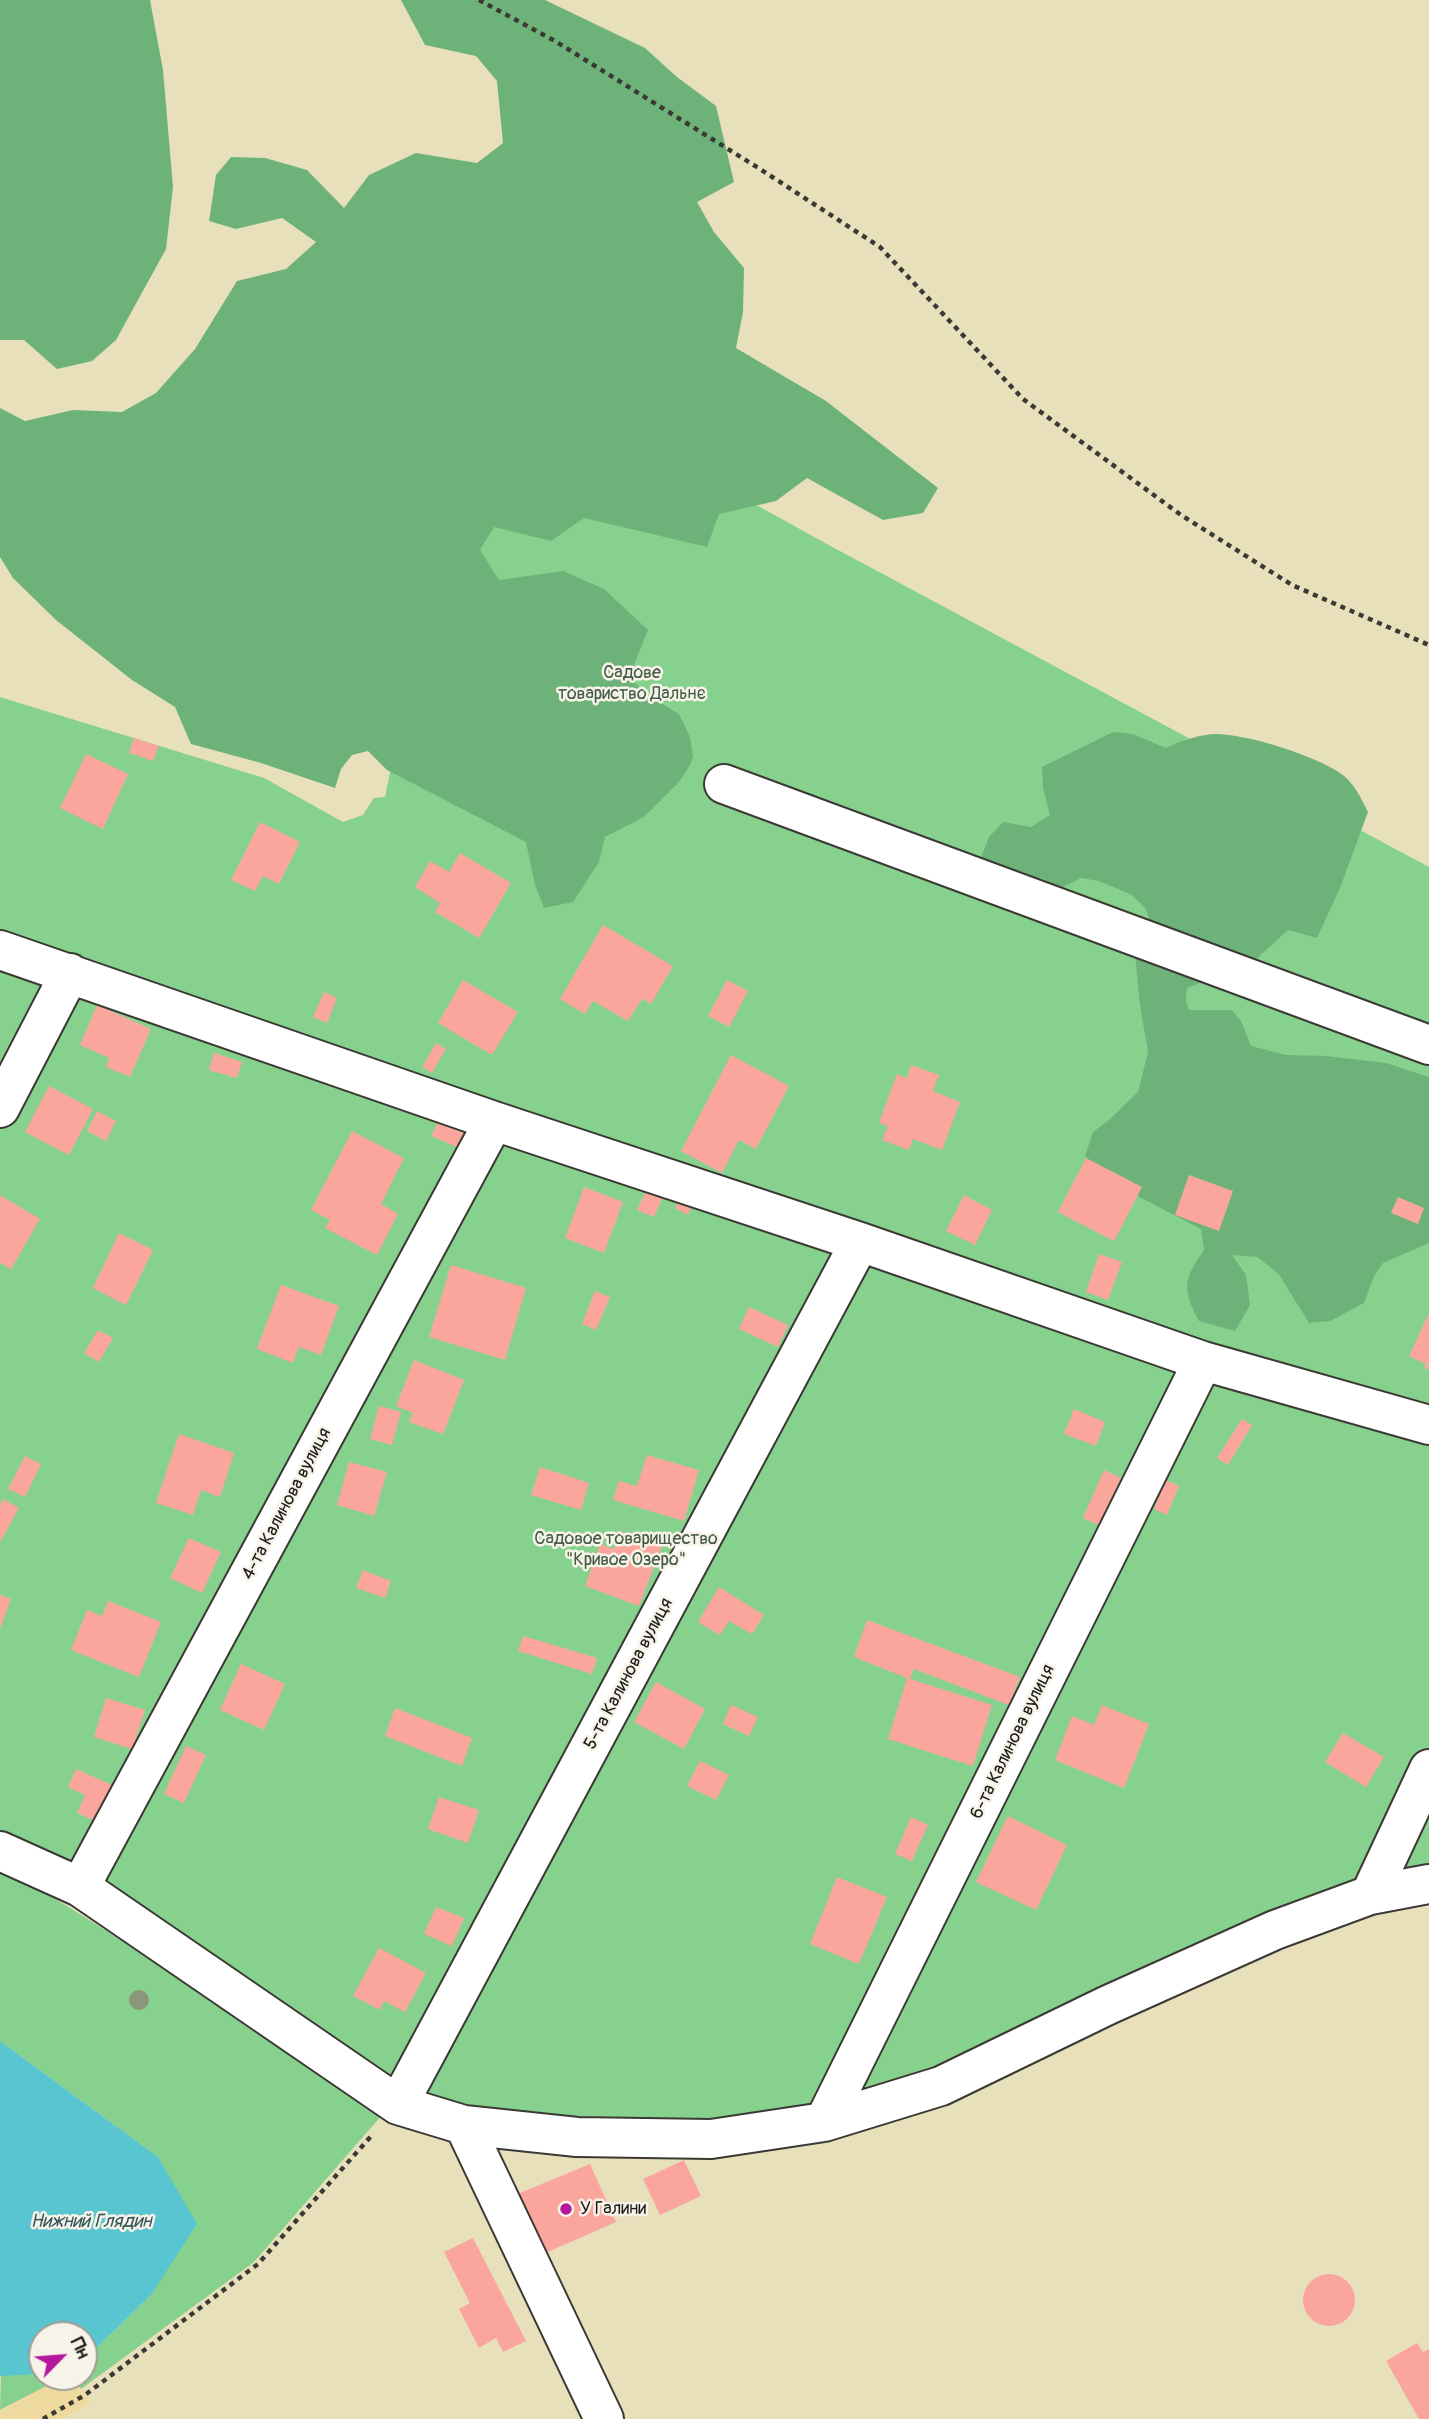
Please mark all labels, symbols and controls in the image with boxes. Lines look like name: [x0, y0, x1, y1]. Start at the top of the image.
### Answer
park label: Садове товариство Дальнє: [558, 662, 706, 704]
street label: 4-та Калинова вулиця: [238, 1424, 336, 1584]
park label: Садовое товарищество "Кривое Озеро": [534, 1528, 718, 1570]
street label: 5-та Калинова вулиця: [580, 1595, 678, 1753]
street label: 6-та Калинова вулиця: [966, 1661, 1060, 1823]
place label: У Галини: [580, 2198, 646, 2220]
marker: У Галини: [558, 2201, 574, 2217]
water label: Нижний Глядин: [30, 2211, 152, 2233]
north arrow: [28, 2321, 98, 2391]
text: Пн: [65, 2333, 96, 2363]

